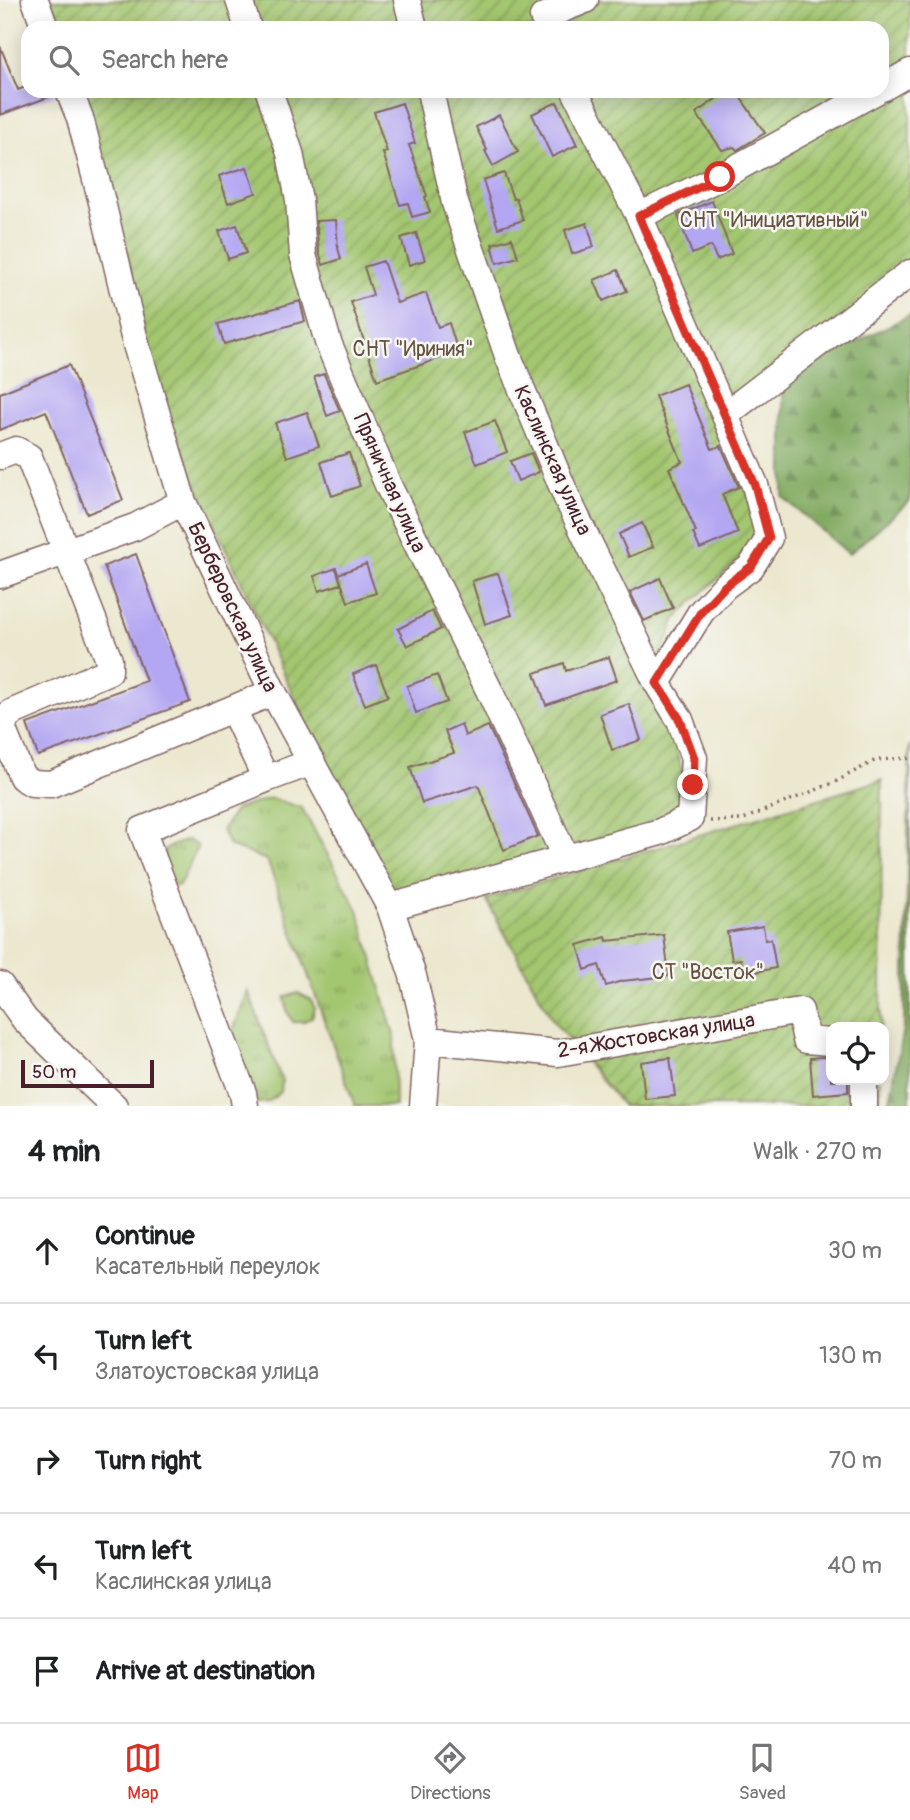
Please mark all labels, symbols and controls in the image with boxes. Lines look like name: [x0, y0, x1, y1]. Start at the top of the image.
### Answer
search box: [21, 21, 889, 98]
icon: search: [45, 41, 83, 79]
text: Search here: [101, 44, 228, 76]
route start: [704, 161, 735, 192]
park label: СНТ "Инициативный": [680, 207, 868, 234]
park label: СНТ "Ириния": [352, 336, 474, 363]
street label: Каслинская улица: [507, 381, 598, 539]
street label: Пряничная улица: [347, 409, 432, 557]
street label: Берберовская улица: [181, 518, 284, 697]
route end: [677, 769, 708, 800]
park label: СТ "Восток": [652, 959, 764, 986]
street label: 2-я Жостовская улица: [556, 1007, 757, 1064]
map controls: [826, 1022, 889, 1085]
button: locate: [826, 1022, 889, 1085]
scale bar: [21, 1057, 154, 1089]
text: 50 m: [32, 1060, 76, 1084]
text: 4 min: [28, 1133, 101, 1170]
text: Walk · 270 m: [753, 1137, 882, 1166]
text: Continue: [95, 1220, 195, 1252]
icon: ahead: [28, 1232, 66, 1270]
text: 30 m: [828, 1236, 882, 1265]
text: Касательный переулок: [95, 1252, 321, 1281]
text: Turn left: [95, 1325, 191, 1357]
icon: left: [28, 1337, 66, 1375]
text: 130 m: [819, 1341, 882, 1370]
text: Златоустовская улица: [95, 1357, 319, 1386]
icon: right: [28, 1442, 66, 1480]
text: Turn right: [95, 1445, 201, 1477]
text: 70 m: [829, 1446, 882, 1475]
text: Turn left: [95, 1535, 191, 1567]
icon: left: [28, 1547, 66, 1585]
text: 40 m: [828, 1551, 882, 1580]
text: Каслинская улица: [95, 1567, 272, 1596]
icon: arrive: [28, 1652, 66, 1690]
text: Arrive at destination: [95, 1655, 315, 1687]
tab: Map: [124, 1739, 162, 1805]
tab: Directions: [410, 1739, 491, 1805]
tab: Saved: [739, 1739, 786, 1805]

